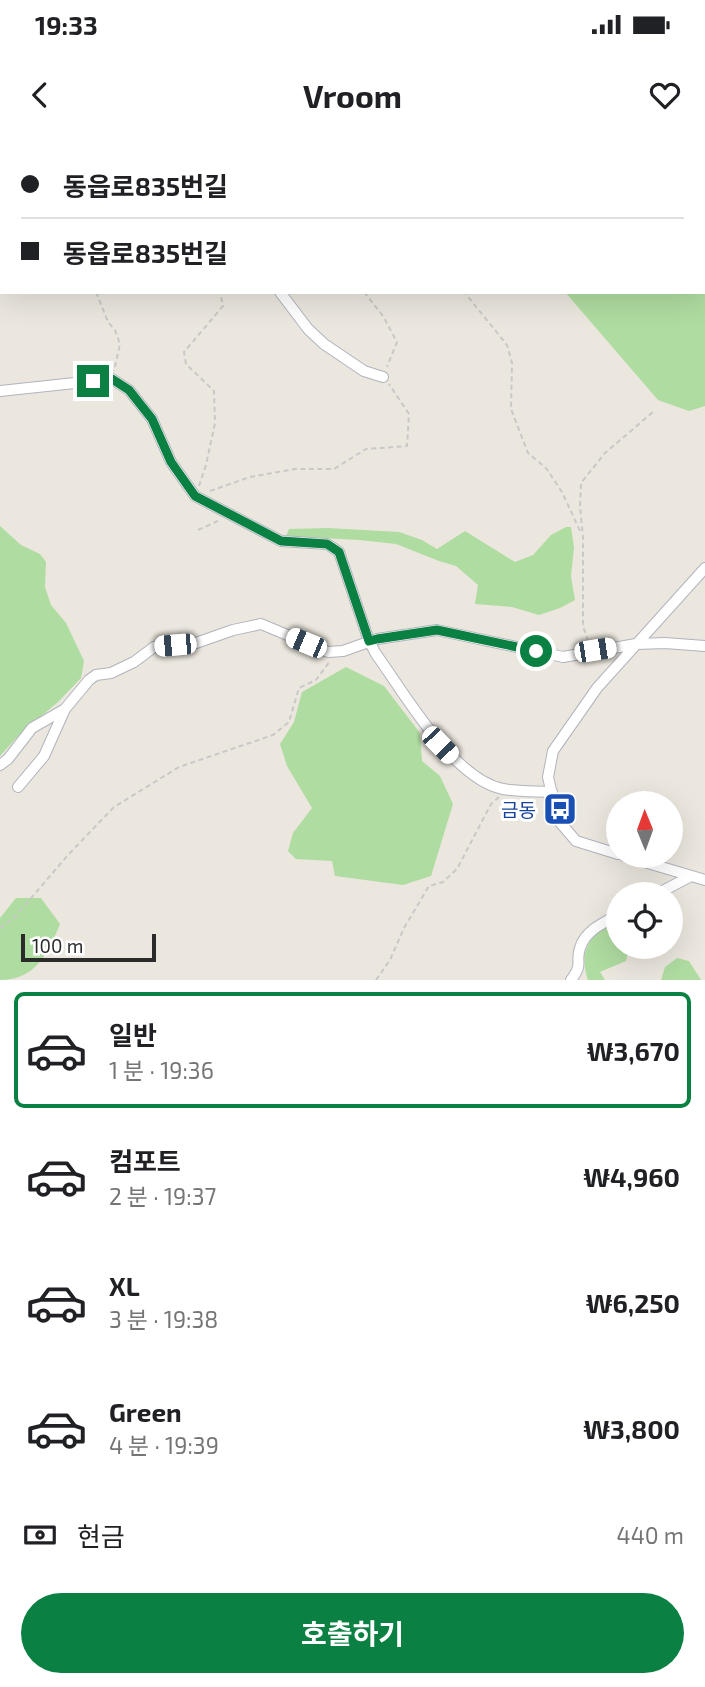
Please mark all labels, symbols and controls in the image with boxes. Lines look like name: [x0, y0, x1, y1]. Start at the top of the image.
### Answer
text: 19:33: [35, 9, 98, 40]
icon: back: [21, 76, 59, 114]
text: Vroom: [303, 76, 402, 114]
icon: heart: [646, 76, 684, 114]
text: 동읍로835번길: [63, 170, 228, 201]
text: 동읍로835번길: [63, 237, 228, 268]
route end: [77, 365, 109, 397]
car: [283, 625, 330, 661]
car: [154, 633, 197, 657]
route start: [520, 635, 552, 667]
car: [573, 636, 618, 664]
car: [418, 723, 463, 767]
bus stop icon: 금동: [541, 790, 579, 828]
north arrow: [606, 791, 682, 868]
map controls: [606, 791, 683, 959]
place label: 금동: [501, 798, 536, 821]
button: locate: [606, 882, 683, 959]
scale bar: [21, 931, 156, 963]
text: 100 m: [32, 934, 83, 957]
icon: car: [25, 1019, 88, 1082]
text: 일반: [109, 1019, 157, 1050]
text: ₩3,670: [587, 1035, 680, 1066]
text: 1 분 · 19:36: [109, 1056, 214, 1084]
icon: car: [25, 1145, 88, 1208]
text: 컴포트: [109, 1145, 181, 1176]
text: ₩4,960: [583, 1161, 680, 1192]
text: 2 분 · 19:37: [109, 1182, 216, 1210]
text: XL: [109, 1270, 140, 1301]
icon: car: [25, 1271, 88, 1334]
text: ₩6,250: [586, 1287, 680, 1318]
text: 3 분 · 19:38: [109, 1305, 218, 1333]
text: Green: [109, 1396, 182, 1427]
icon: car: [25, 1397, 88, 1460]
text: ₩3,800: [583, 1413, 680, 1444]
text: 4 분 · 19:39: [109, 1431, 219, 1459]
icon: cash: [21, 1516, 59, 1554]
text: 현금: [77, 1520, 125, 1551]
text: 440 m: [617, 1521, 684, 1549]
button: 호출하기: [21, 1593, 684, 1673]

